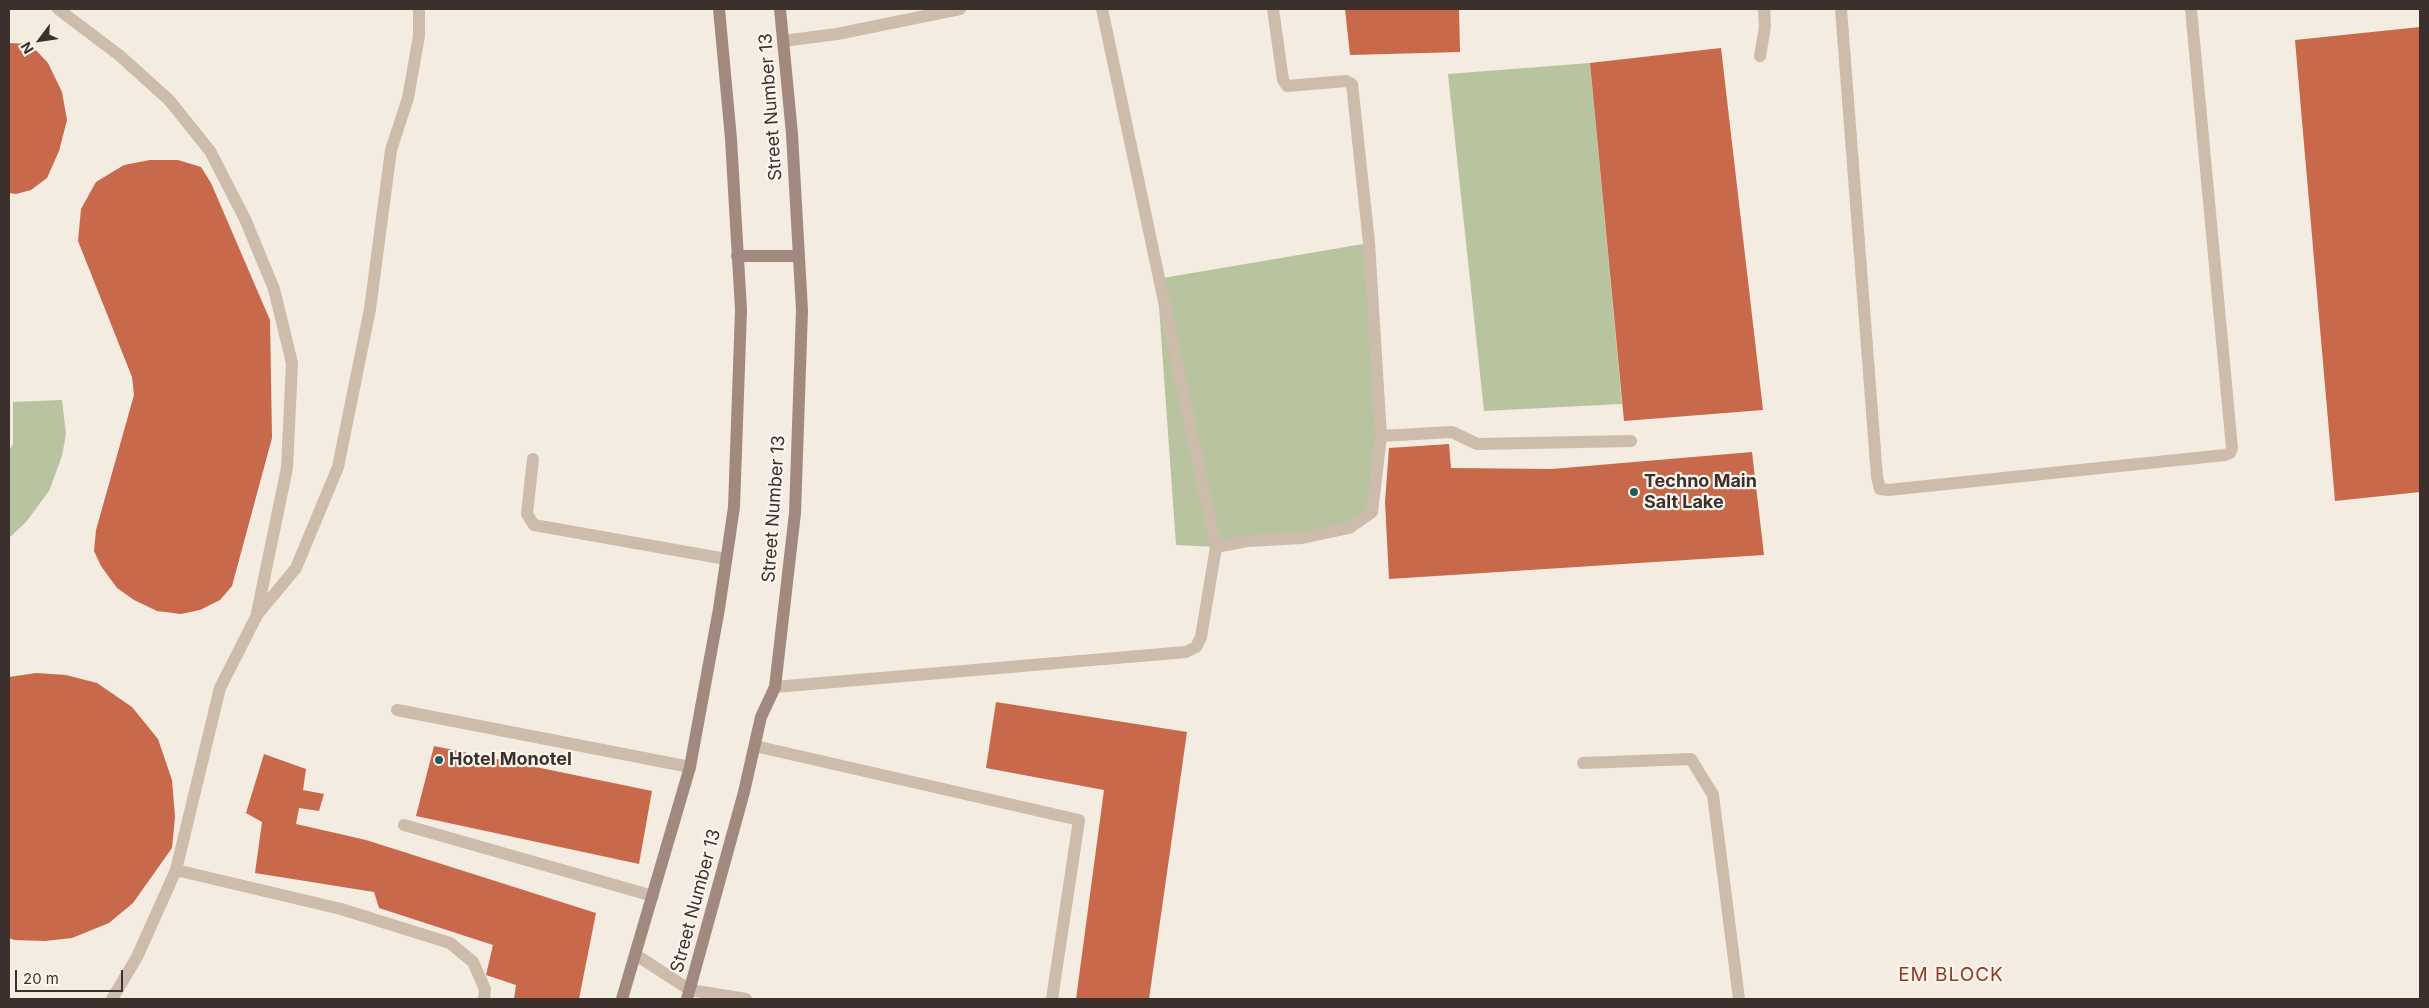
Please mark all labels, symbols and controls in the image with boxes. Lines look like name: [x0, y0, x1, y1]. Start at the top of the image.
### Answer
north arrow: [15, 15, 65, 65]
street label: Street Number 13: [755, 33, 787, 181]
text: N: [17, 39, 37, 57]
street label: Street Number 13: [758, 435, 790, 583]
place label: Techno Main Salt Lake: [1644, 471, 1757, 514]
marker: Techno Main Salt Lake: [1628, 486, 1640, 498]
place label: Hotel Monotel: [449, 749, 572, 771]
marker: Hotel Monotel: [433, 754, 445, 766]
street label: Street Number 13: [666, 827, 726, 975]
scale bar: [18, 960, 125, 992]
district label: EM BLOCK: [1897, 964, 2005, 986]
text: 20 m: [23, 969, 59, 988]

